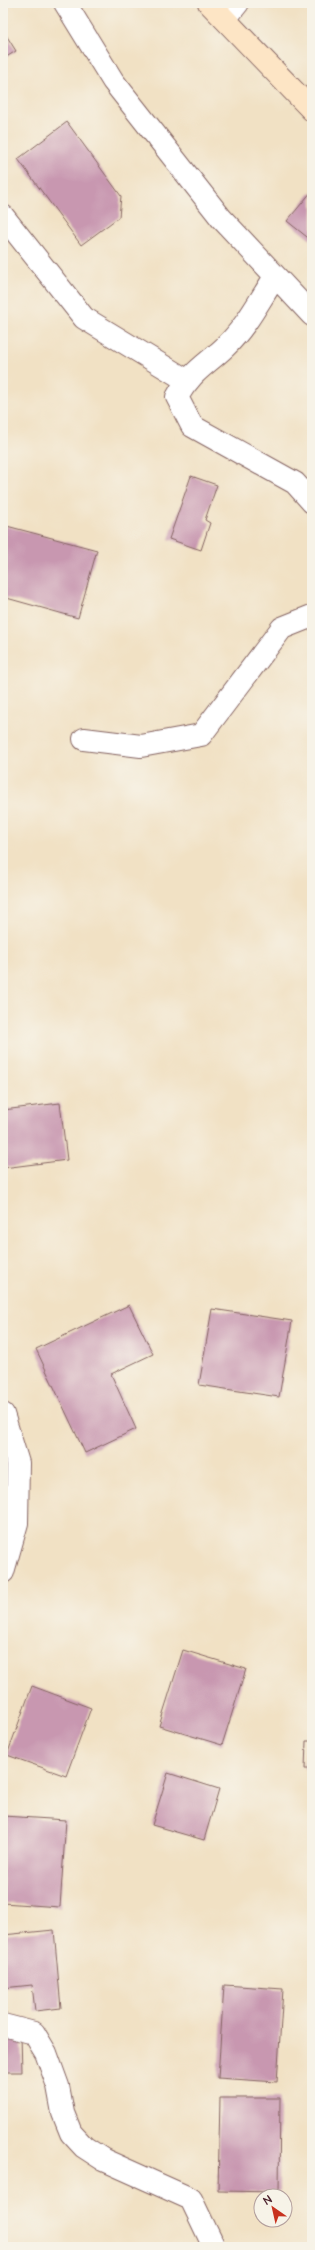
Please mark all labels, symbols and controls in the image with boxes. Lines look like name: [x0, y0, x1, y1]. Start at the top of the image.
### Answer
north arrow: [253, 2188, 293, 2228]
text: N: [261, 2192, 275, 2208]

